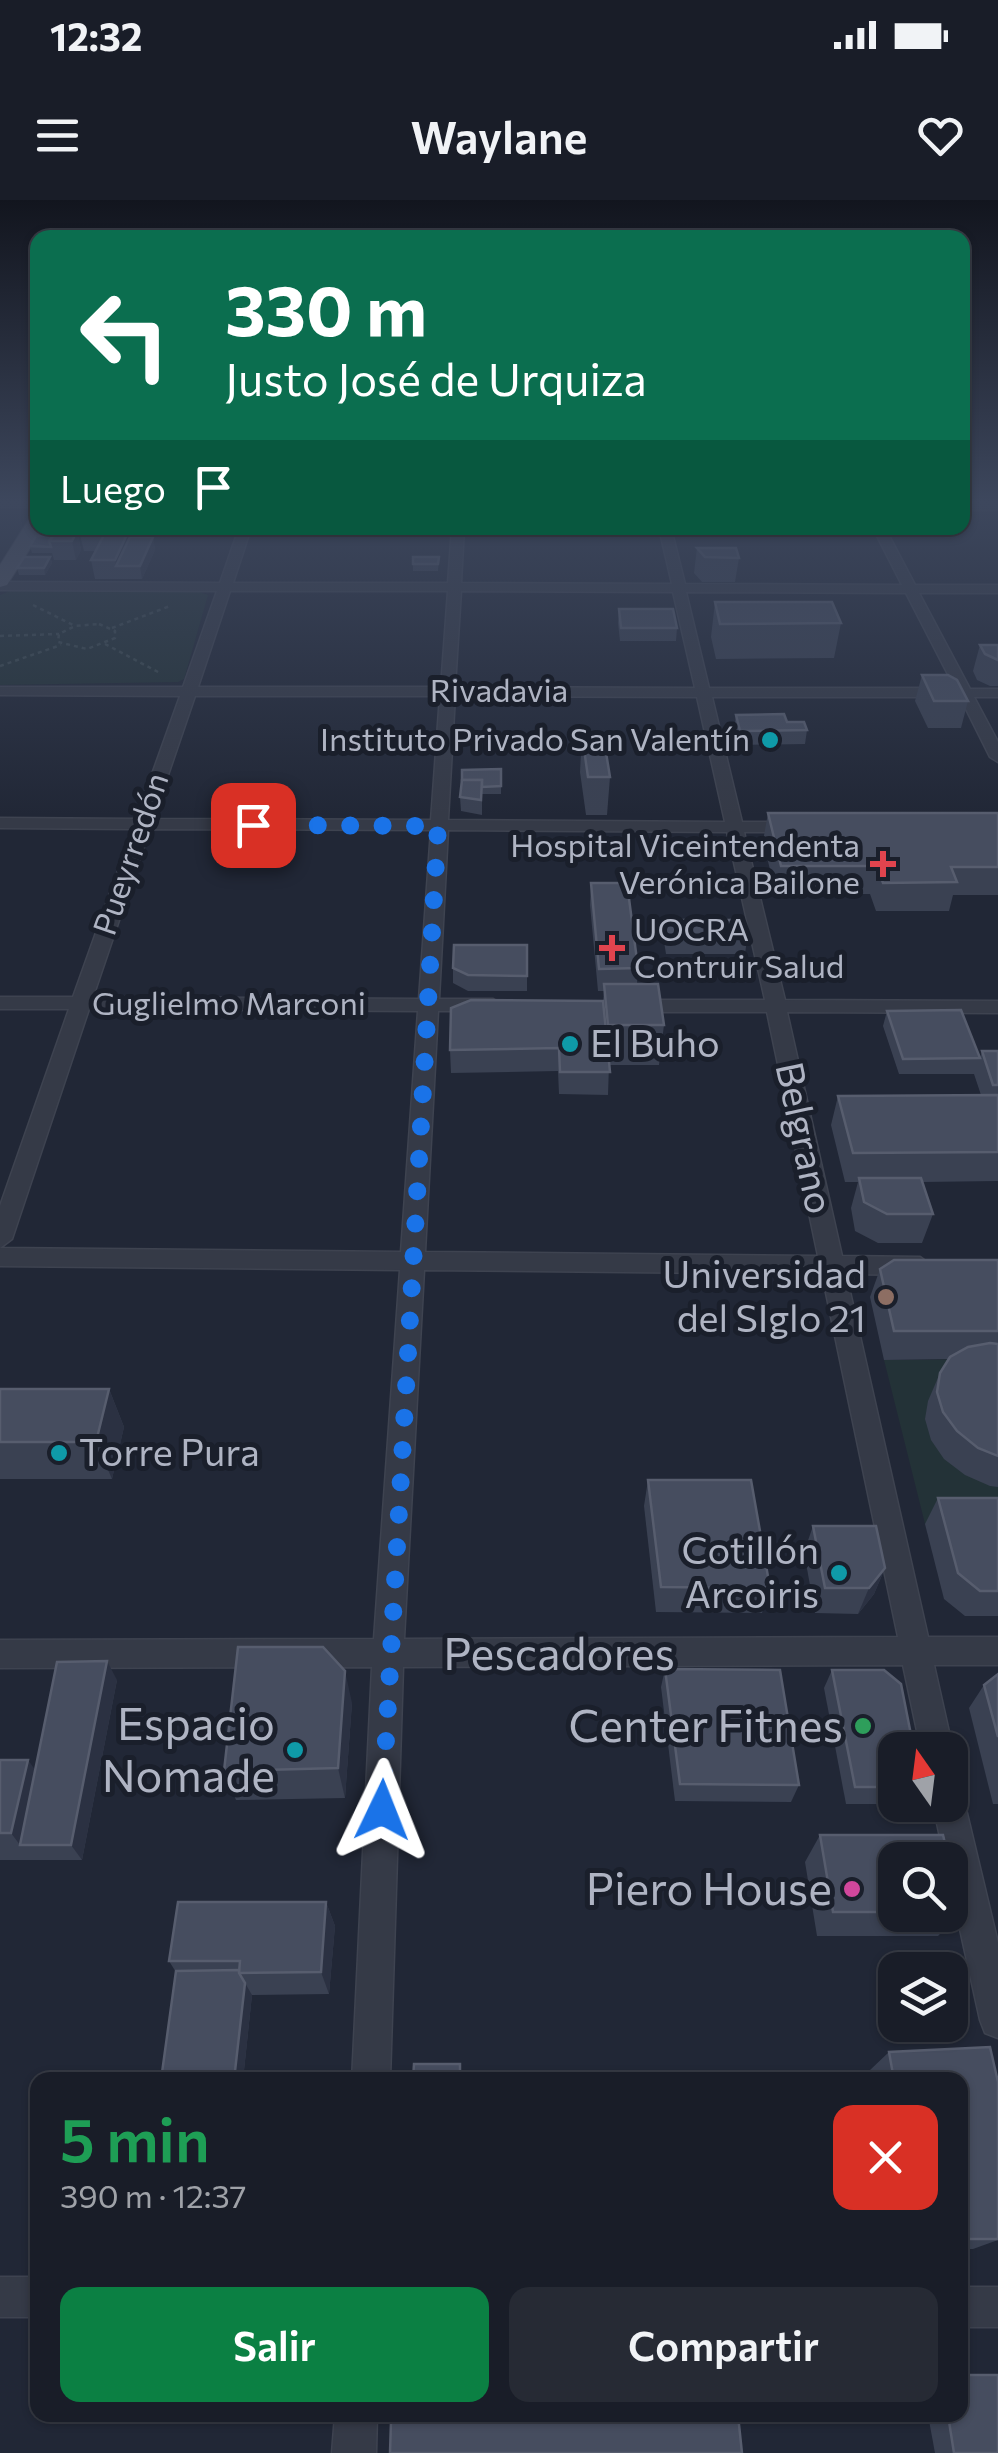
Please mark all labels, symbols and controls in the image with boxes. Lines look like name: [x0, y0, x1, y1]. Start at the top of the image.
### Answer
text: 12:32: [50, 12, 142, 59]
icon: menu: [30, 108, 85, 163]
text: Waylane: [410, 108, 588, 163]
icon: heart: [913, 108, 968, 163]
text: 330 m: [225, 265, 427, 350]
icon: left: [60, 270, 190, 400]
text: Justo José de Urquiza: [225, 350, 647, 405]
icon: arrive: [186, 460, 241, 515]
text: Luego: [60, 464, 166, 511]
street label: Rivadavia: [430, 669, 568, 709]
place label: Instituto Privado San Valentín: [320, 718, 750, 758]
marker: Instituto Privado San Valentín: [759, 729, 781, 751]
street label: Pueyrredón: [83, 767, 176, 940]
pin: [211, 783, 296, 868]
icon: arrive: [226, 798, 281, 853]
place label: Hospital Viceintendenta Verónica Bailone: [510, 824, 860, 901]
marker: Hospital Viceintendenta Verónica Bailone: [870, 851, 896, 877]
place label: UOCRA Contruir Salud: [634, 908, 844, 985]
marker: UOCRA Contruir Salud: [599, 935, 625, 961]
street label: Guglielmo Marconi: [92, 982, 366, 1022]
place label: El Buho: [590, 1018, 720, 1065]
marker: El Buho: [559, 1033, 581, 1055]
street label: Belgrano: [767, 1057, 845, 1218]
place label: Universidad del SIglo 21: [662, 1249, 866, 1340]
marker: Universidad del SIglo 21: [875, 1286, 897, 1308]
place label: Torre Pura: [79, 1427, 260, 1474]
marker: Torre Pura: [48, 1442, 70, 1464]
place label: Cotillón Arcoiris: [681, 1525, 819, 1616]
marker: Cotillón Arcoiris: [828, 1562, 850, 1584]
street label: Pescadores: [443, 1624, 675, 1679]
place label: Espacio Nomade: [102, 1694, 275, 1801]
place label: Center Fitnes: [568, 1696, 843, 1751]
marker: Center Fitnes: [852, 1715, 874, 1737]
north arrow: [878, 1732, 968, 1822]
map controls: [878, 1732, 968, 2042]
marker: Espacio Nomade: [284, 1739, 306, 1761]
position arrow: [330, 1758, 434, 1862]
button: search: [878, 1842, 968, 1932]
place label: Piero House: [586, 1859, 832, 1914]
marker: Piero House: [841, 1878, 863, 1900]
button: layers: [878, 1952, 968, 2042]
text: 5 min: [60, 2101, 210, 2174]
button: close: [833, 2105, 938, 2210]
text: 390 m · 12:37: [60, 2175, 246, 2215]
button: Salir: [60, 2287, 489, 2402]
button: Compartir: [509, 2287, 938, 2402]

